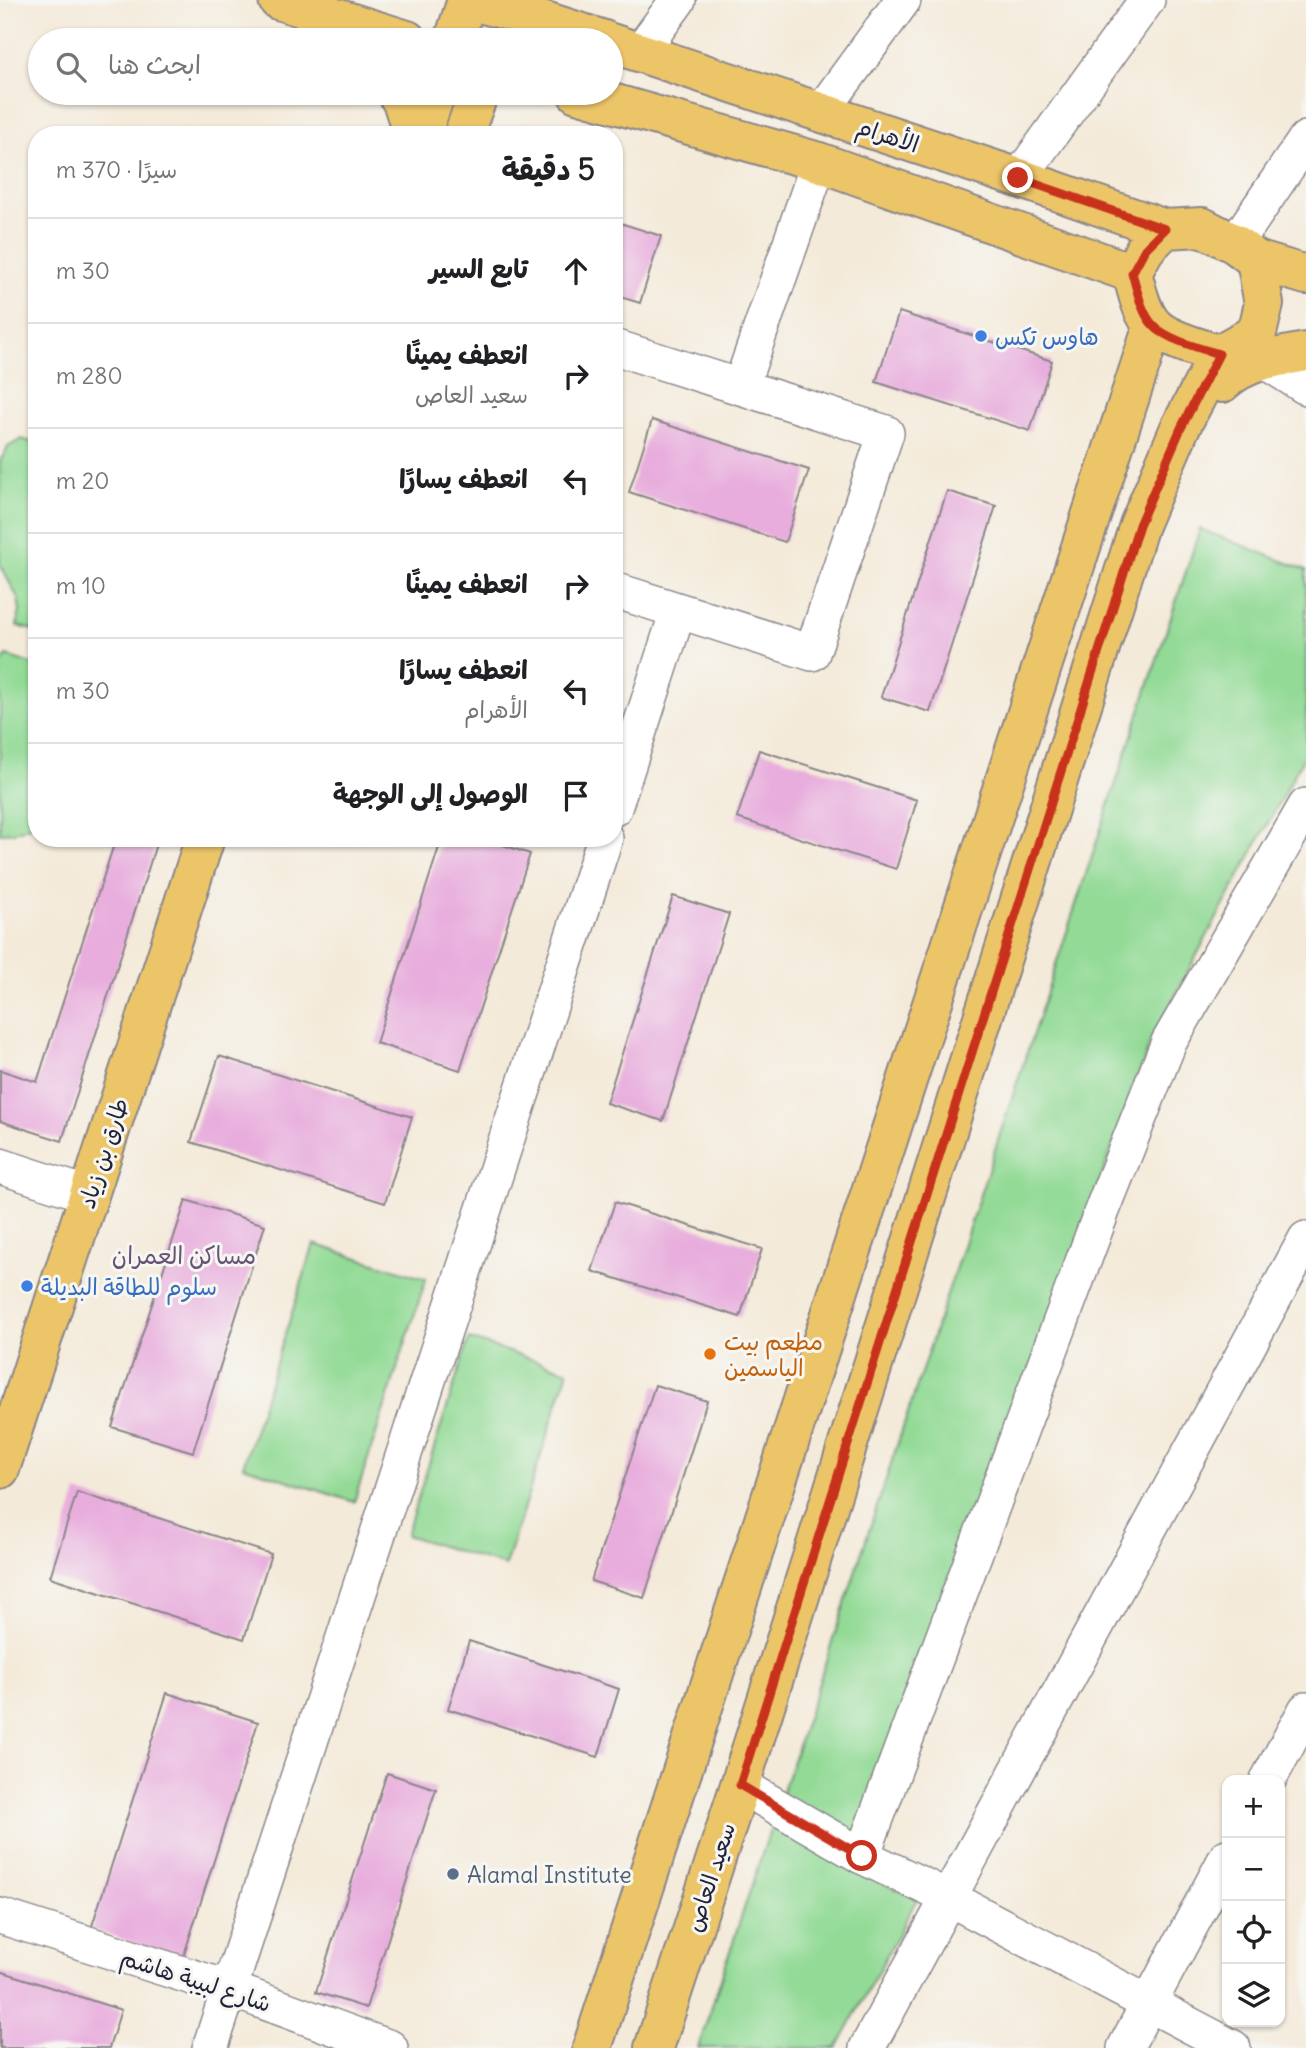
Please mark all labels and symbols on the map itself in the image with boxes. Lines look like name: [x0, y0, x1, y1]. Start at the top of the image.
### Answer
street label: الأهرام: [852, 110, 923, 163]
route end: [1002, 162, 1033, 193]
place label: هاوس تكس: [995, 322, 1099, 351]
marker: هاوس تكس: [973, 328, 989, 344]
street label: طارق بن زياد: [72, 1094, 134, 1212]
district label: مساكن العمران: [112, 1240, 256, 1270]
place label: سلوم للطاقة البديلة: [41, 1272, 217, 1305]
marker: سلوم للطاقة البديلة: [19, 1278, 35, 1294]
place label: مطعم بيت الياسمين: [724, 1327, 823, 1382]
marker: مطعم بيت الياسمين: [702, 1346, 718, 1362]
street label: سعيد العاص: [679, 1819, 741, 1935]
route start: [846, 1840, 877, 1871]
place label: Alamal Institute: [467, 1860, 632, 1889]
marker: Alamal Institute: [445, 1866, 461, 1882]
street label: شارع لبيبة هاشم: [116, 1942, 275, 2022]

